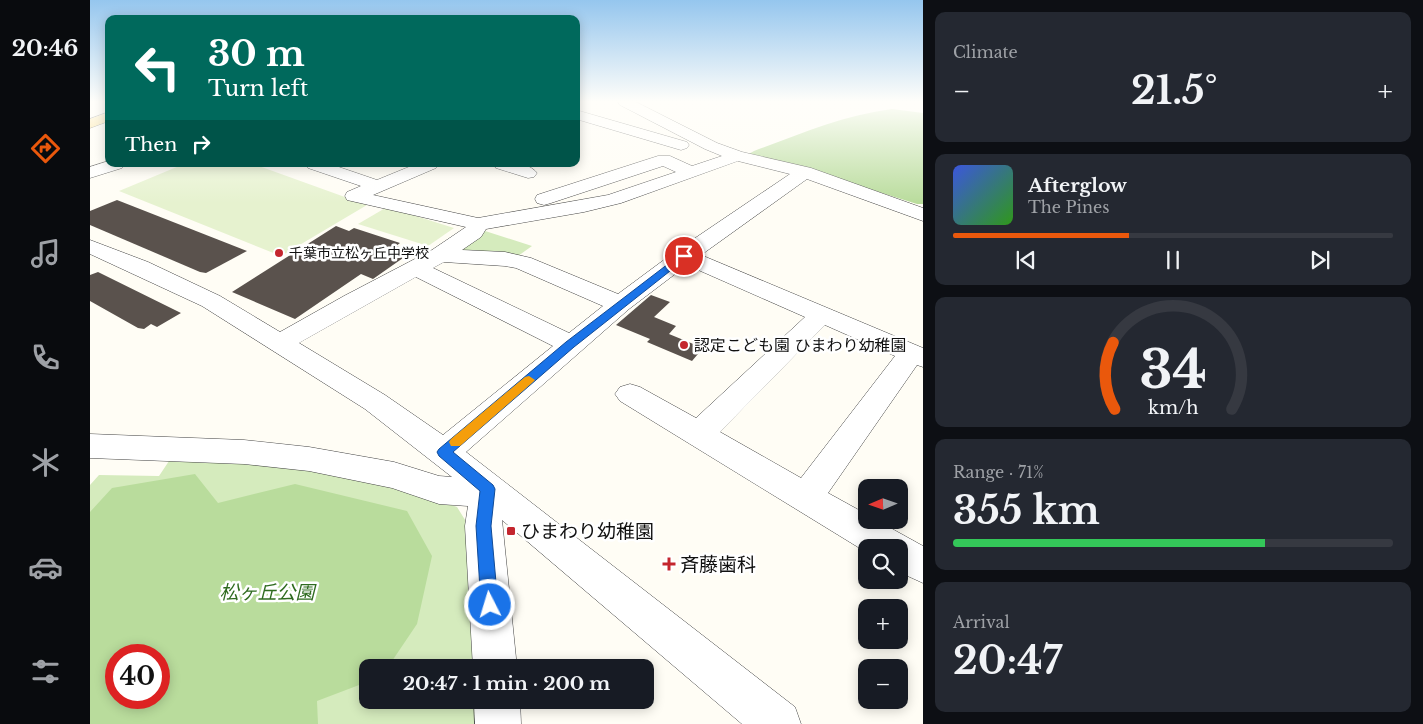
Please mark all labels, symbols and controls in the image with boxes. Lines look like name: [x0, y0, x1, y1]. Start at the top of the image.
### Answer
text: 30 m: [208, 32, 305, 75]
text: 20:46: [12, 35, 78, 62]
icon: left: [125, 35, 190, 100]
text: Climate: [953, 42, 1018, 62]
text: 21.5°: [1131, 67, 1217, 114]
text: −: [953, 74, 971, 109]
text: +: [1378, 74, 1393, 109]
text: Turn left: [208, 75, 308, 102]
icon: right: [187, 130, 215, 158]
icon: directions: [28, 131, 63, 166]
text: Then: [125, 133, 177, 156]
text: Afterglow: [1028, 174, 1127, 197]
text: The Pines: [1028, 197, 1110, 217]
pin: [663, 235, 705, 277]
icon: music: [28, 236, 63, 271]
icon: arrive: [670, 242, 698, 270]
place label: 千葉市立松ヶ丘中学校: [289, 244, 429, 262]
icon: previous: [1012, 246, 1040, 274]
icon: pause: [1159, 246, 1187, 274]
icon: next: [1306, 246, 1334, 274]
marker: 千葉市立松ヶ丘中学校: [273, 247, 285, 259]
place label: 認定こども園 ひまわり幼稚園: [694, 335, 907, 355]
text: 34: [1139, 338, 1207, 402]
marker: 認定こども園 ひまわり幼稚園: [678, 339, 690, 351]
icon: phone: [28, 340, 63, 375]
text: km/h: [1148, 397, 1198, 419]
icon: climate: [28, 445, 63, 480]
text: Range · 71%: [953, 462, 1044, 482]
north arrow: [858, 479, 908, 529]
map controls: [858, 479, 908, 709]
text: 355 km: [953, 487, 1100, 534]
place label: ひまわり幼稚園: [521, 520, 654, 543]
marker: ひまわり幼稚園: [505, 525, 517, 537]
button: search: [858, 539, 908, 589]
icon: car: [28, 550, 63, 585]
place label: 斉藤歯科: [680, 553, 756, 576]
marker: 斉藤歯科: [662, 557, 676, 571]
position arrow: [463, 578, 515, 630]
park label: 松ヶ丘公園: [219, 581, 317, 604]
button: +: [858, 599, 908, 649]
text: Arrival: [953, 612, 1010, 632]
text: 20:47: [953, 637, 1062, 684]
speed limit sign: 40: [105, 644, 170, 709]
icon: filters: [28, 654, 63, 689]
button: −: [858, 659, 908, 709]
text: 20:47 · 1 min · 200 m: [403, 672, 610, 695]

